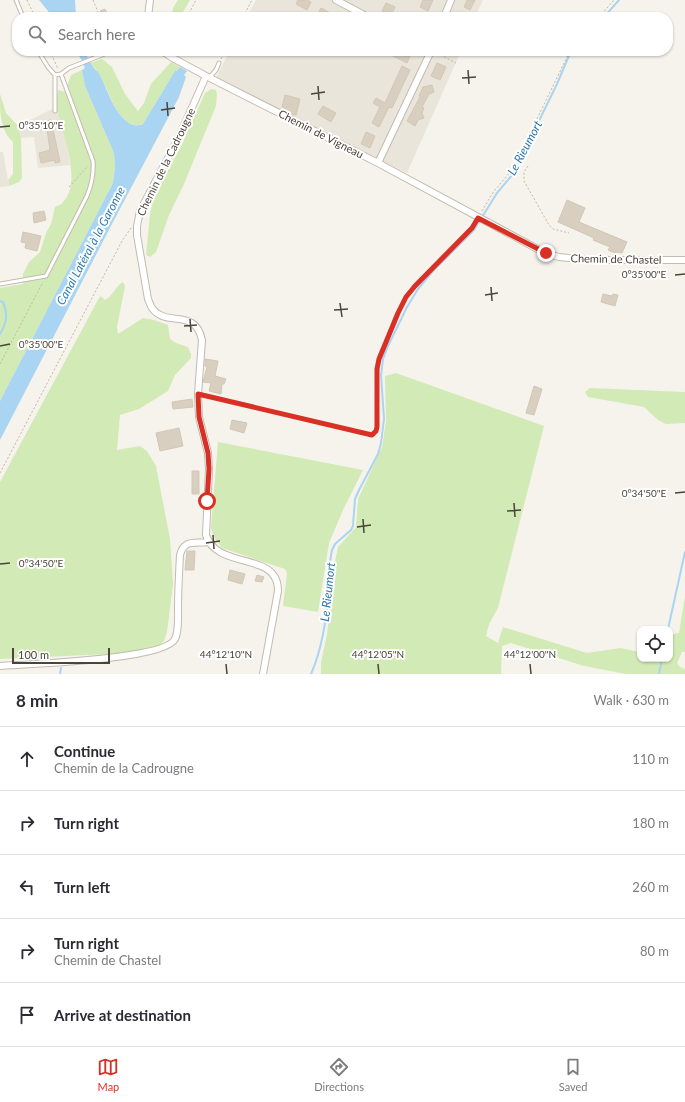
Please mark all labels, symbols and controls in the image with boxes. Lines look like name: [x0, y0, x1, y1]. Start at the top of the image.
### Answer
search box: [12, 12, 673, 56]
icon: search: [26, 23, 48, 45]
text: Search here: [58, 25, 135, 43]
street label: Chemin de la Cadrougne: [134, 106, 197, 218]
street label: Chemin de Vigneau: [277, 106, 366, 161]
water label: Le Rieumort: [504, 117, 546, 178]
text: 0°35'10"E: [19, 119, 64, 131]
water label: Canal Latéral à la Garonne: [53, 184, 128, 307]
route end: [537, 244, 555, 262]
street label: Chemin de Chastel: [571, 251, 661, 266]
text: 0°35'00"E: [622, 268, 667, 280]
text: 0°35'00"E: [19, 338, 64, 350]
text: 0°34'50"E: [622, 487, 667, 499]
route start: [198, 492, 216, 510]
text: 0°34'50"E: [19, 557, 64, 569]
water label: Le Rieumort: [317, 561, 338, 622]
map controls: [637, 626, 673, 662]
button: locate: [637, 626, 673, 662]
scale bar: [12, 646, 110, 665]
text: 100 m: [18, 648, 49, 661]
text: 44°12'10"N: [200, 648, 252, 660]
text: 44°12'05"N: [352, 648, 404, 660]
text: 44°12'00"N: [504, 648, 556, 660]
text: 8 min: [16, 690, 58, 711]
text: Walk · 630 m: [593, 692, 669, 708]
text: Continue: [54, 742, 115, 760]
icon: ahead: [16, 748, 38, 770]
text: 110 m: [632, 751, 669, 767]
text: Chemin de la Cadrougne: [54, 760, 194, 776]
icon: right: [16, 812, 38, 834]
text: Turn right: [54, 814, 119, 832]
text: 180 m: [632, 815, 669, 831]
icon: left: [16, 876, 38, 898]
text: Turn left: [54, 878, 110, 896]
text: 260 m: [632, 879, 669, 895]
text: Turn right: [54, 934, 119, 952]
icon: right: [16, 940, 38, 962]
text: 80 m: [640, 943, 669, 959]
text: Chemin de Chastel: [54, 952, 161, 968]
icon: arrive: [16, 1004, 38, 1026]
text: Arrive at destination: [54, 1006, 191, 1024]
tab: Map: [97, 1056, 119, 1093]
tab: Directions: [314, 1056, 364, 1093]
tab: Saved: [559, 1056, 588, 1093]

